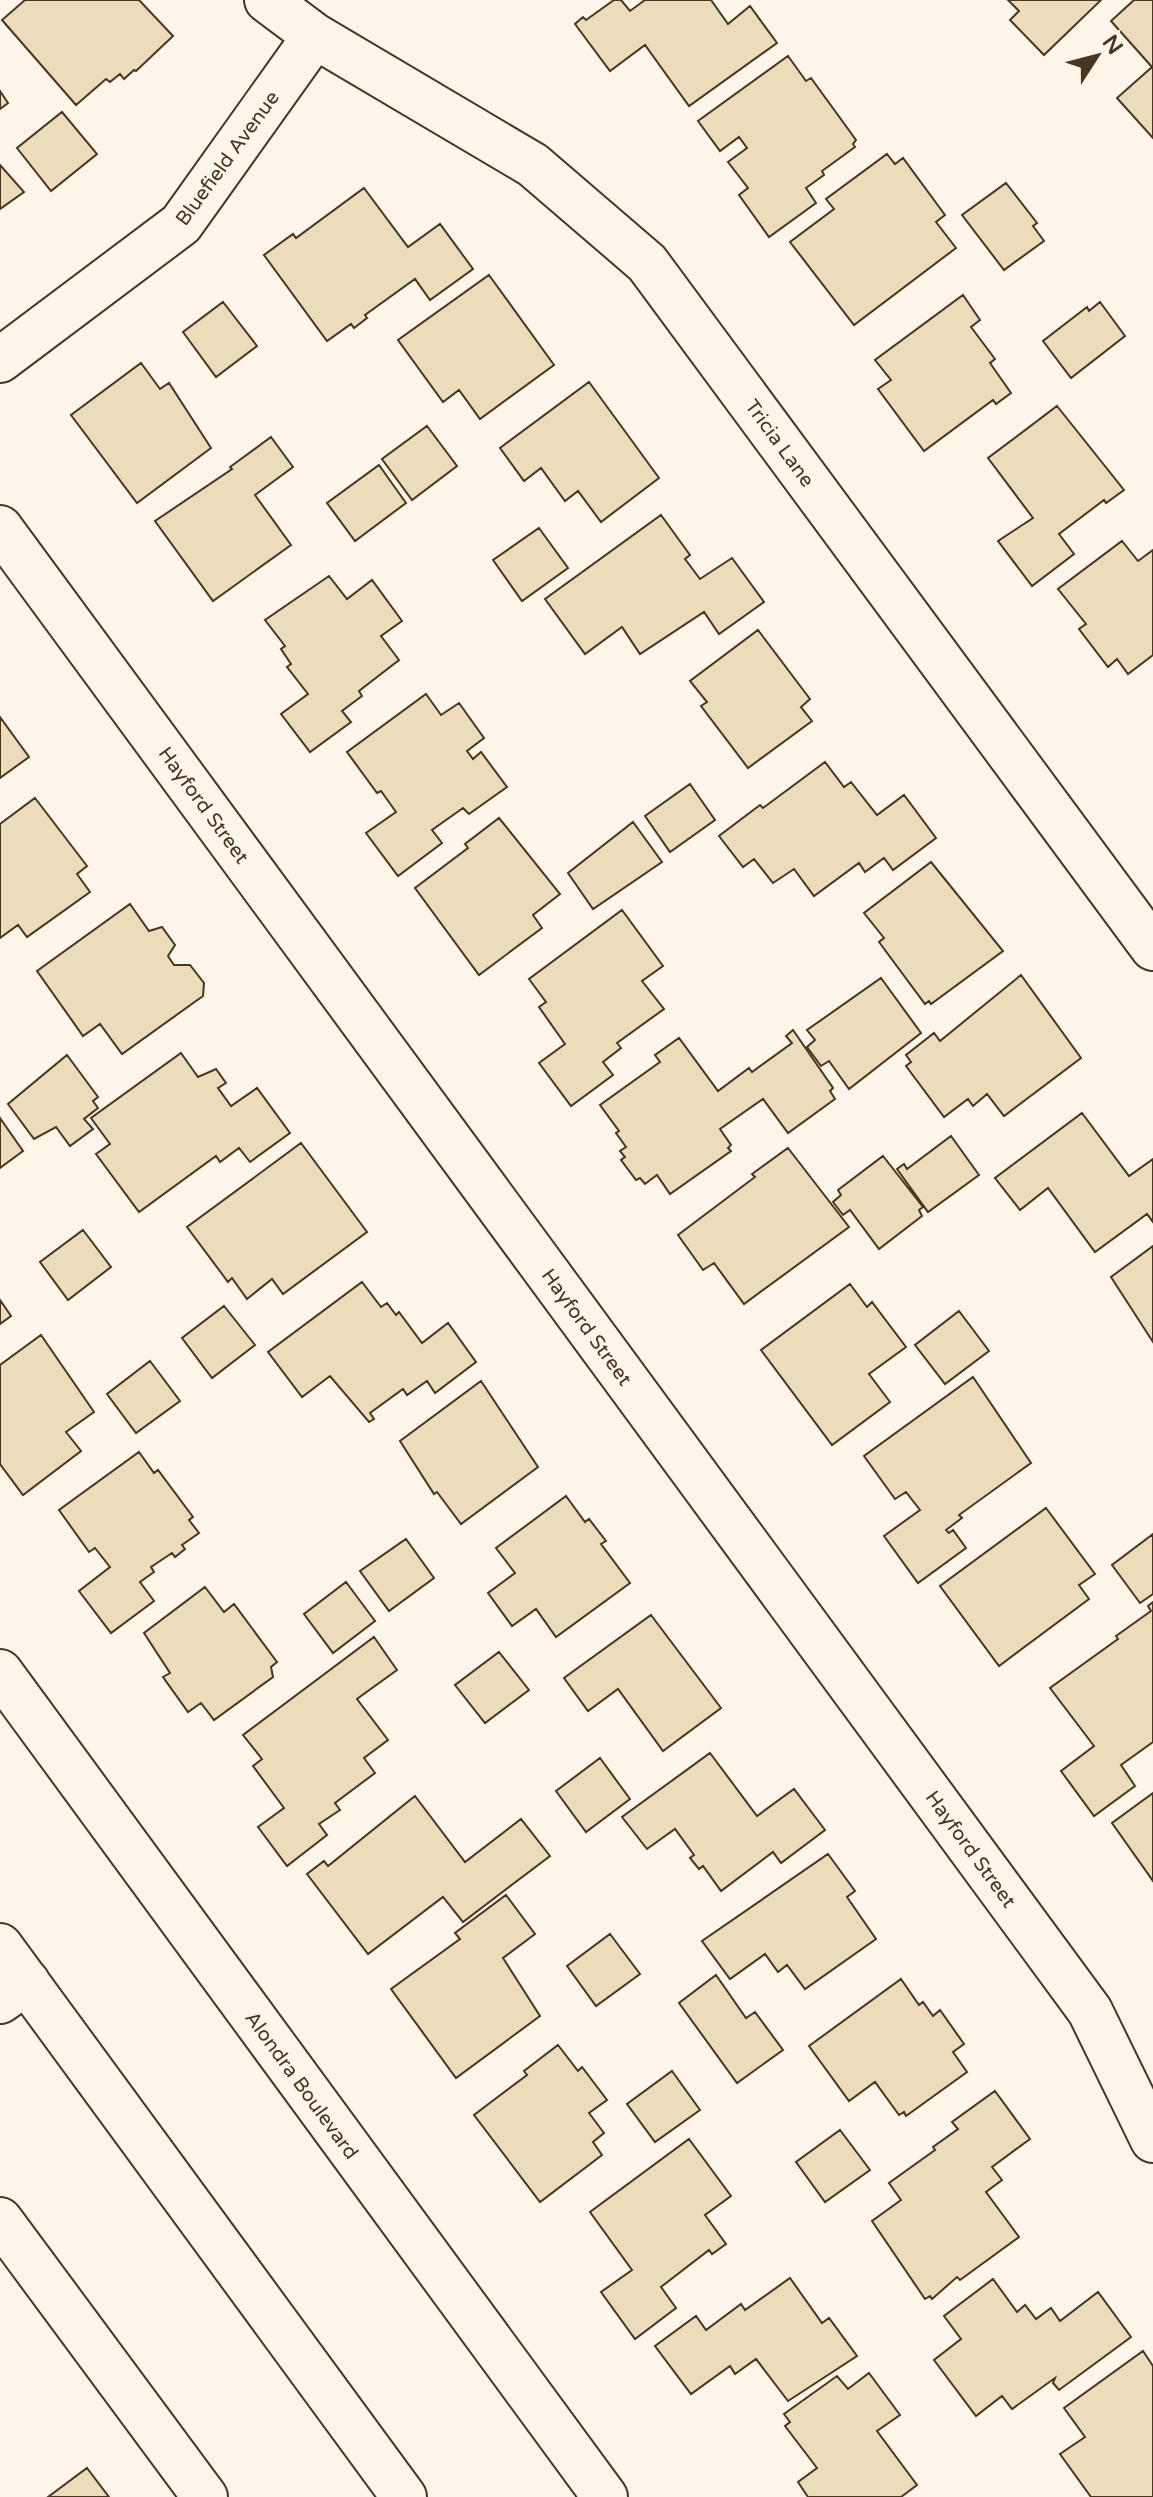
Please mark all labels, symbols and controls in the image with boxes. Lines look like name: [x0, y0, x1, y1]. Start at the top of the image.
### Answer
north arrow: [1057, 16, 1137, 96]
text: N: [1097, 30, 1128, 60]
street label: Bluefield Avenue: [171, 87, 285, 231]
street label: Tricia Lane: [740, 395, 819, 492]
street label: Hayford Street: [153, 743, 254, 869]
street label: Hayford Street: [536, 1265, 637, 1391]
street label: Hayford Street: [920, 1787, 1021, 1913]
street label: Alondra Boulevard: [240, 2007, 363, 2164]

